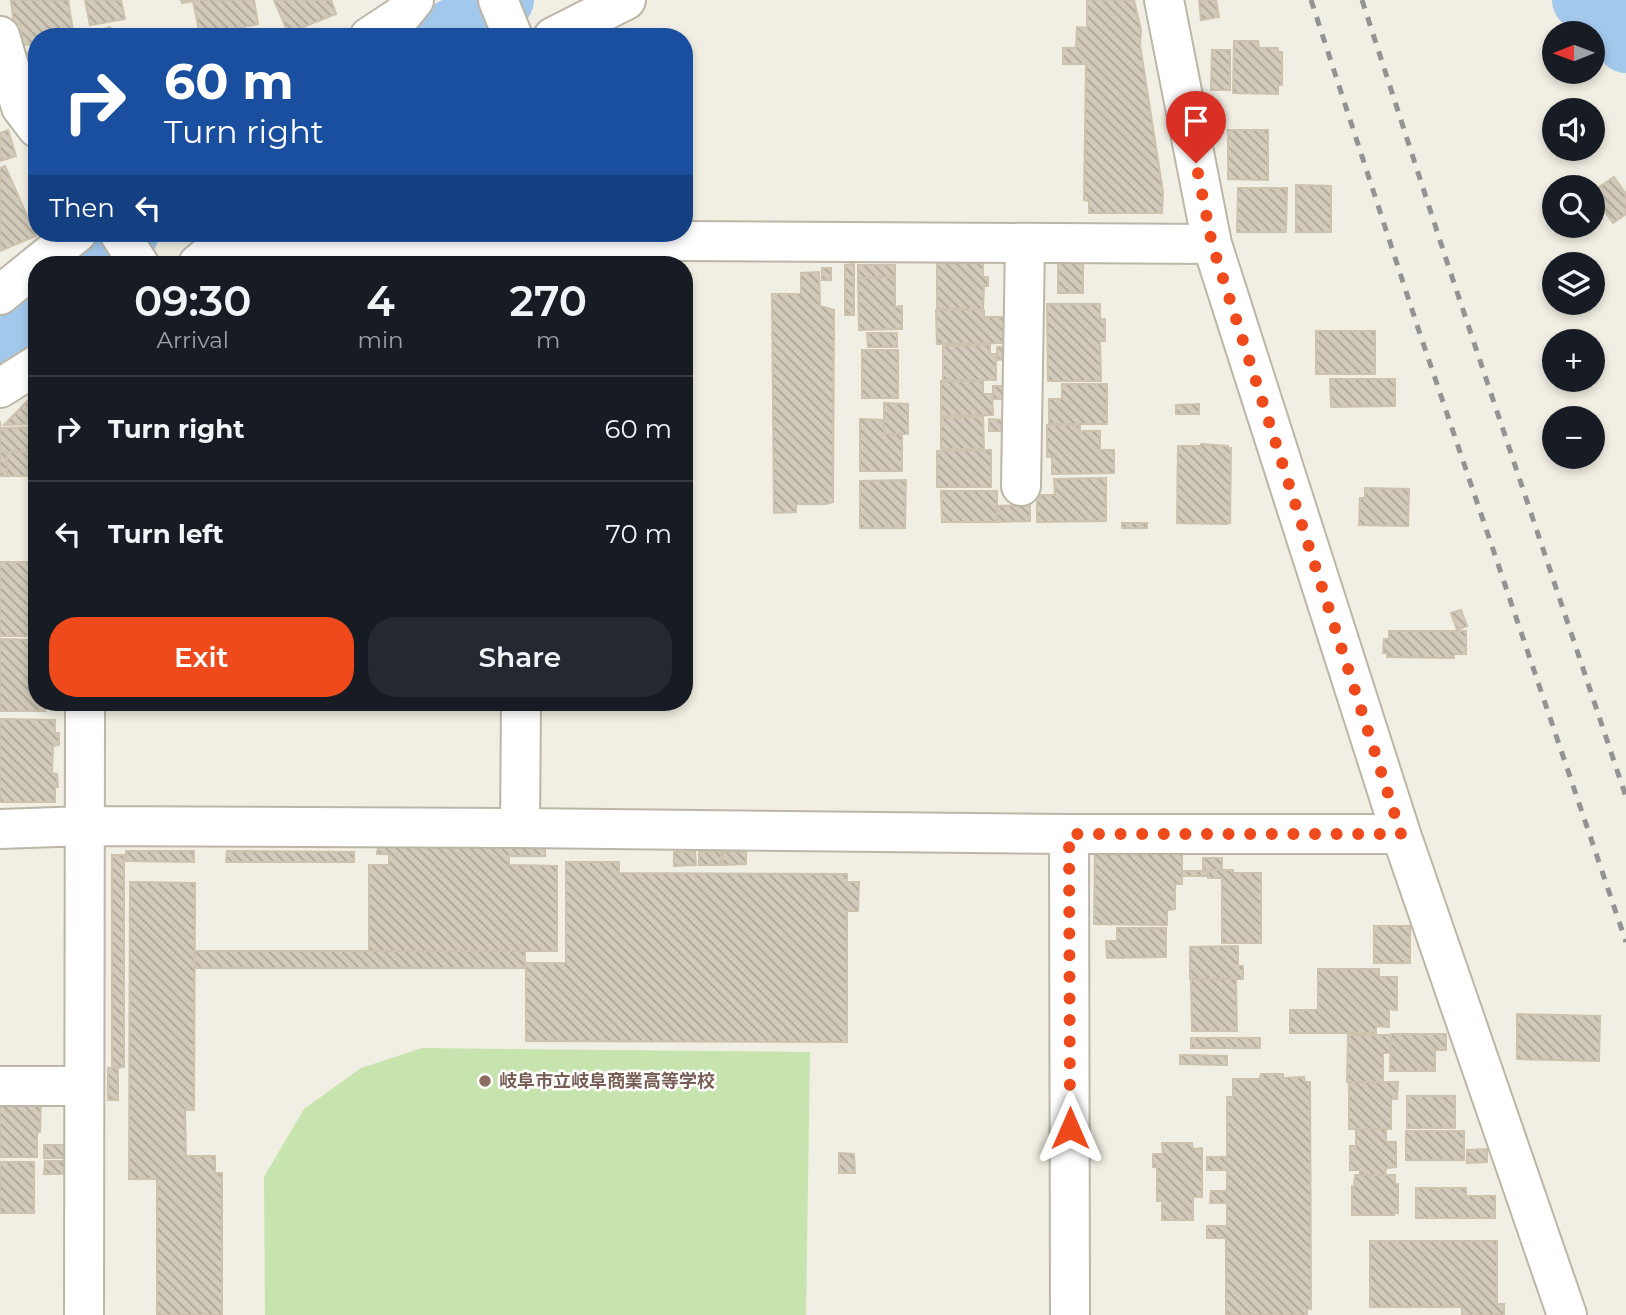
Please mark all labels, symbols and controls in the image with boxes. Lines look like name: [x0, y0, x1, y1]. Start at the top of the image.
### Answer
north arrow: [1542, 21, 1605, 84]
map controls: [1542, 21, 1605, 469]
text: 60 m: [164, 52, 294, 111]
icon: right: [49, 56, 140, 147]
pin: [1166, 91, 1226, 163]
button: sound: [1542, 98, 1605, 161]
icon: arrive: [1177, 102, 1215, 140]
text: Turn right: [164, 112, 324, 151]
button: search: [1542, 175, 1605, 238]
icon: left: [129, 189, 167, 227]
text: Then: [49, 192, 115, 224]
button: layers: [1542, 252, 1605, 315]
text: 09:30: [134, 275, 252, 327]
text: 4: [366, 275, 395, 327]
text: 270: [510, 275, 587, 327]
text: Arrival: [156, 326, 229, 354]
text: min: [358, 326, 404, 354]
text: m: [536, 326, 561, 354]
button: +: [1542, 329, 1605, 392]
button: −: [1542, 406, 1605, 469]
icon: right: [49, 410, 87, 448]
text: Turn right: [108, 413, 244, 445]
text: 60 m: [605, 413, 672, 445]
icon: left: [49, 515, 87, 553]
text: Turn left: [108, 518, 224, 550]
text: 70 m: [606, 518, 672, 550]
button: Exit: [49, 617, 354, 697]
button: Share: [368, 617, 672, 697]
place label: 岐阜市立岐阜商業高等学校: [499, 1070, 715, 1092]
marker: 岐阜市立岐阜商業高等学校: [477, 1073, 493, 1089]
position arrow: [1033, 1091, 1107, 1165]

